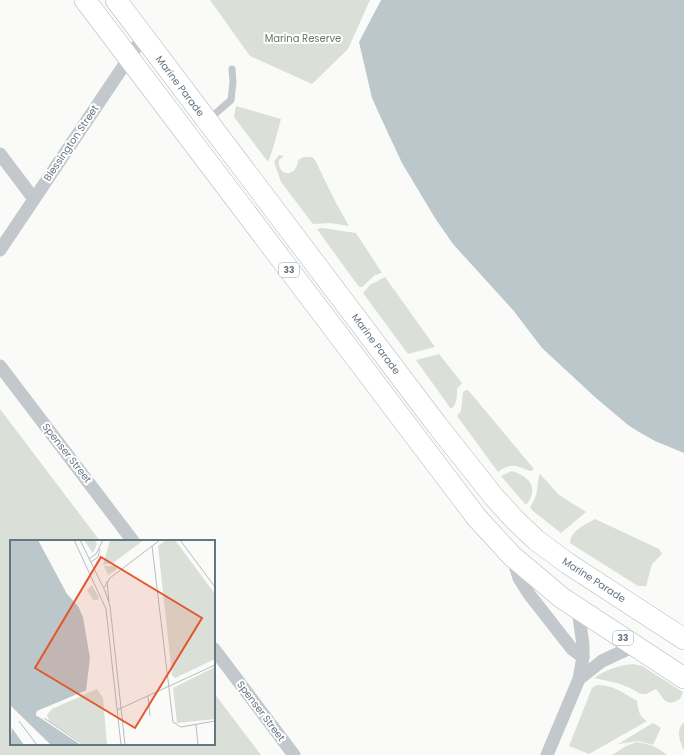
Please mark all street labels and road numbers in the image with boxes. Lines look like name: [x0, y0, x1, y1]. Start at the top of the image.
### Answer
street label: Marine Parade: [152, 52, 208, 120]
street label: Blessington Street: [40, 102, 102, 184]
road number: 33: [279, 263, 299, 277]
street label: Marine Parade: [348, 310, 404, 378]
street label: Spenser Street: [39, 420, 95, 486]
street label: Marine Parade: [559, 554, 629, 606]
road number: 33: [613, 631, 633, 645]
street label: Spenser Street: [233, 678, 289, 745]

